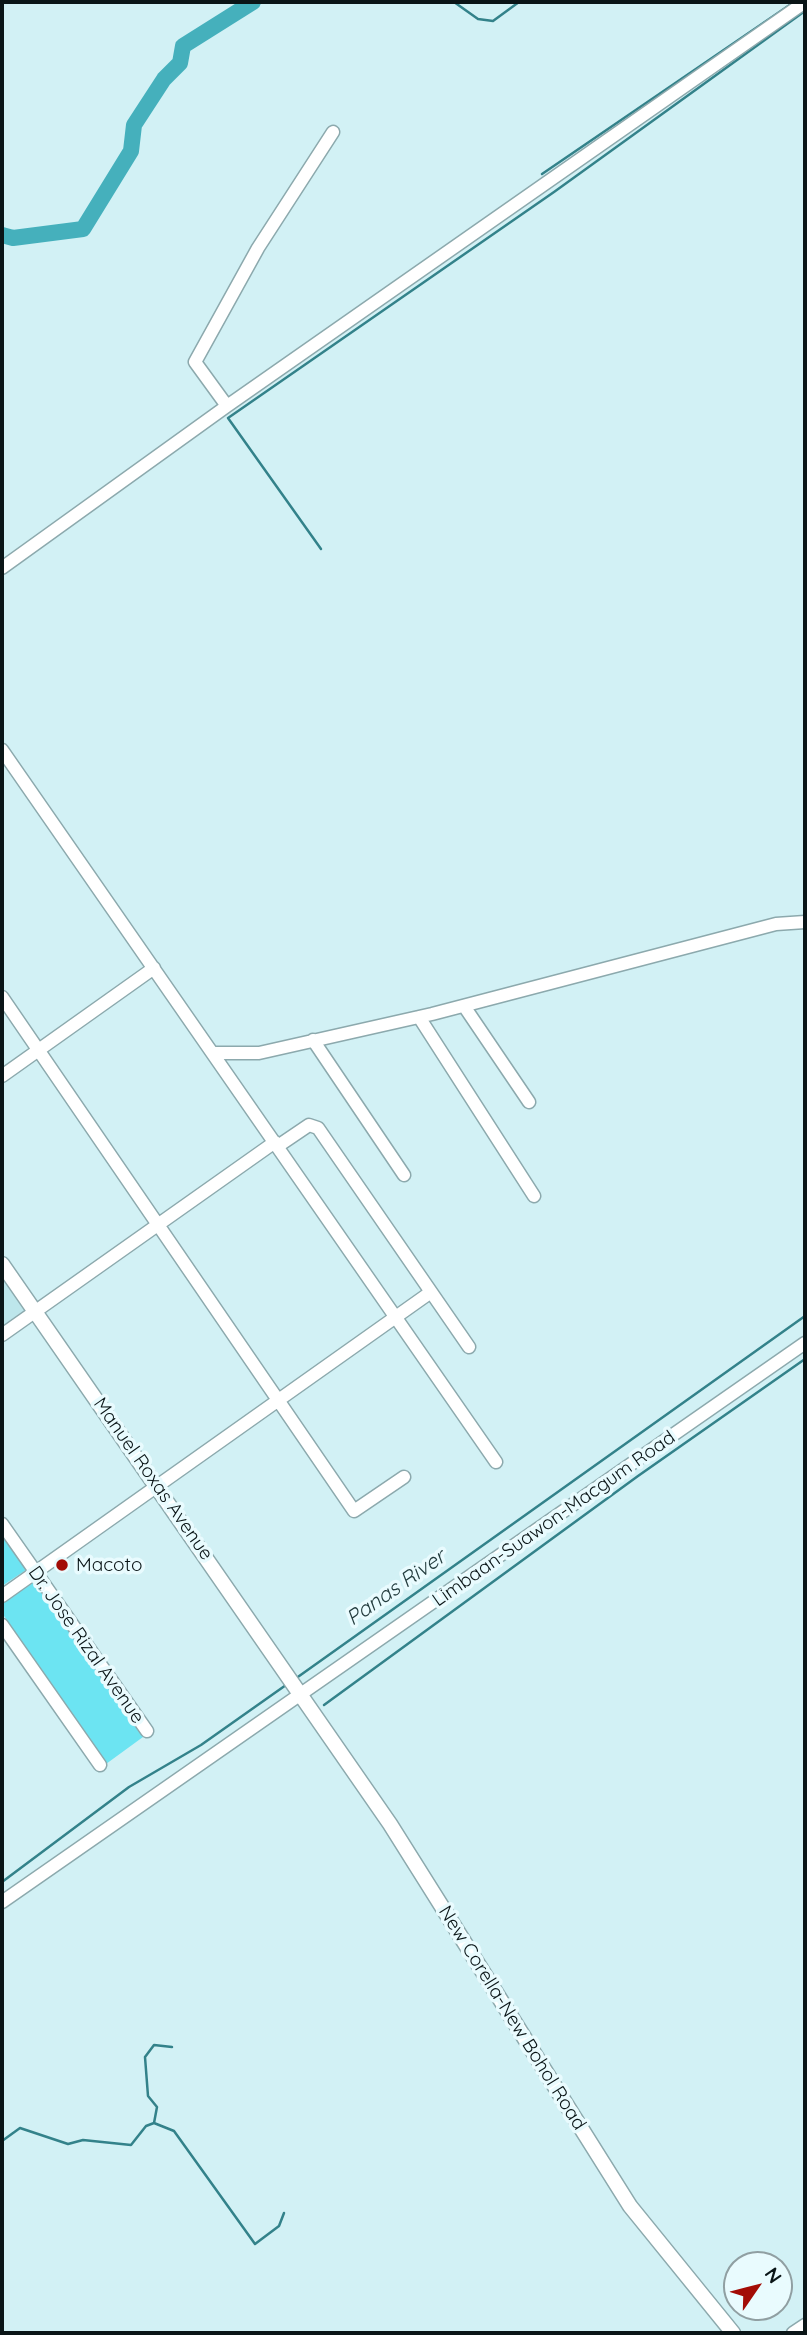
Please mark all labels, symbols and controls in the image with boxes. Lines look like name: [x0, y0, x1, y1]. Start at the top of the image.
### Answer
street label: Manuel Roxas Avenue: [88, 1393, 218, 1565]
street label: Limbaan-Suawon-Macgum Road: [428, 1426, 680, 1612]
water label: Panas River: [342, 1545, 450, 1631]
place label: Macoto: [76, 1554, 142, 1576]
marker: Macoto: [54, 1557, 70, 1573]
street label: Dr. Jose Rizal Avenue: [23, 1562, 149, 1728]
street label: New Corella-New Bohol Road: [433, 1902, 591, 2134]
north arrow: [723, 2251, 793, 2321]
text: N: [760, 2262, 787, 2288]

